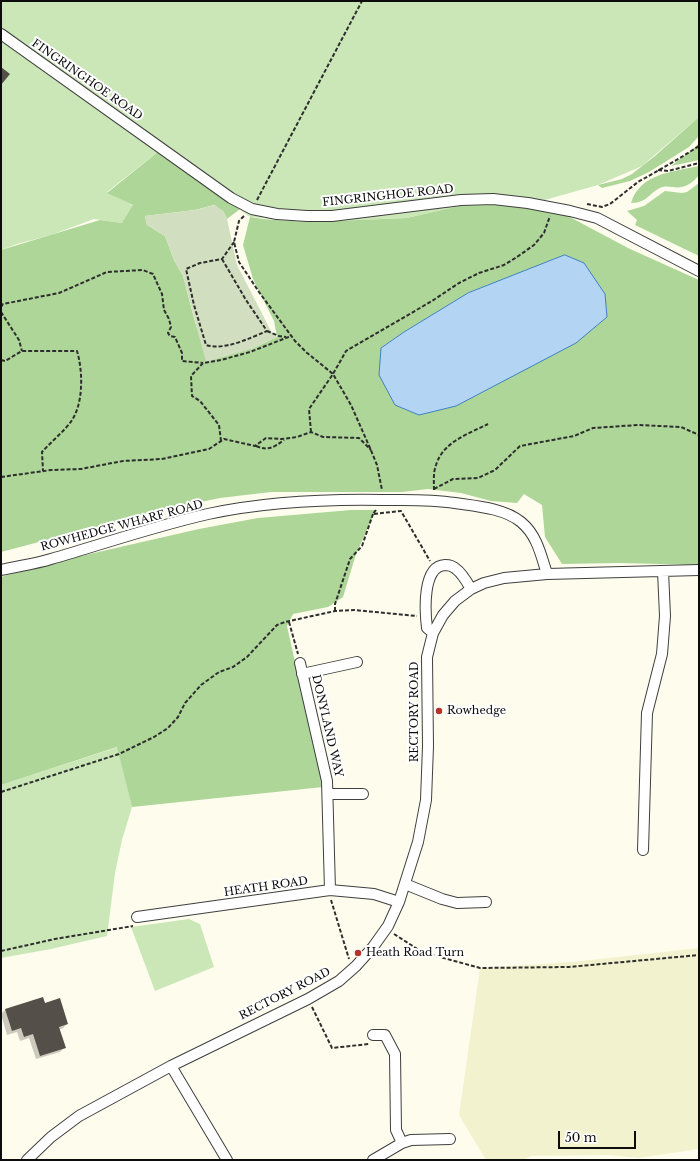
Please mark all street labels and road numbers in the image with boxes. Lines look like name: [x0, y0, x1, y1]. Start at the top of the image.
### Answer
street label: FINGRINGHOE ROAD: [29, 37, 145, 123]
street label: FINGRINGHOE ROAD: [322, 183, 454, 209]
street label: ROWHEDGE WHARF ROAD: [39, 498, 205, 554]
street label: RECTORY ROAD: [408, 662, 422, 762]
street label: DONYLAND WAY: [309, 673, 345, 779]
street label: HEATH ROAD: [223, 875, 309, 899]
street label: RECTORY ROAD: [237, 965, 333, 1023]

